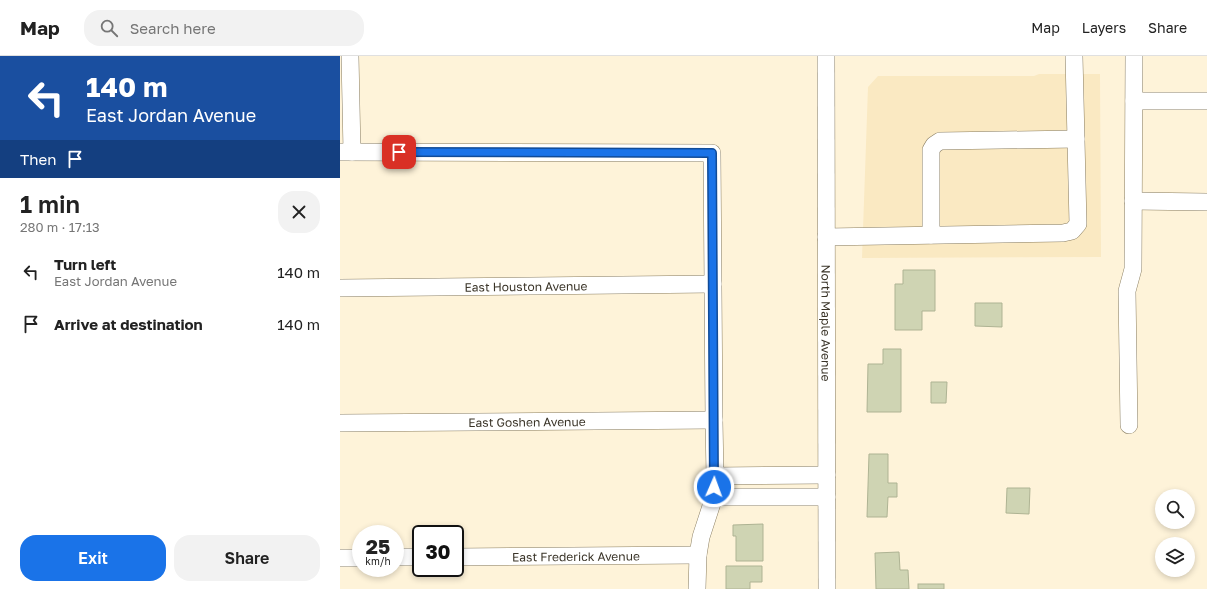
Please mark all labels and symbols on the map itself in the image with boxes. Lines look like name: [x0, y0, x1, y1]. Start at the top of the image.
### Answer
pin: [382, 135, 416, 169]
street label: North Maple Avenue: [819, 264, 834, 382]
street label: East Houston Avenue: [464, 278, 588, 294]
street label: East Goshen Avenue: [468, 414, 586, 429]
position arrow: [693, 466, 735, 508]
speed limit sign: 30: [412, 525, 464, 577]
street label: East Frederick Avenue: [512, 548, 640, 564]

